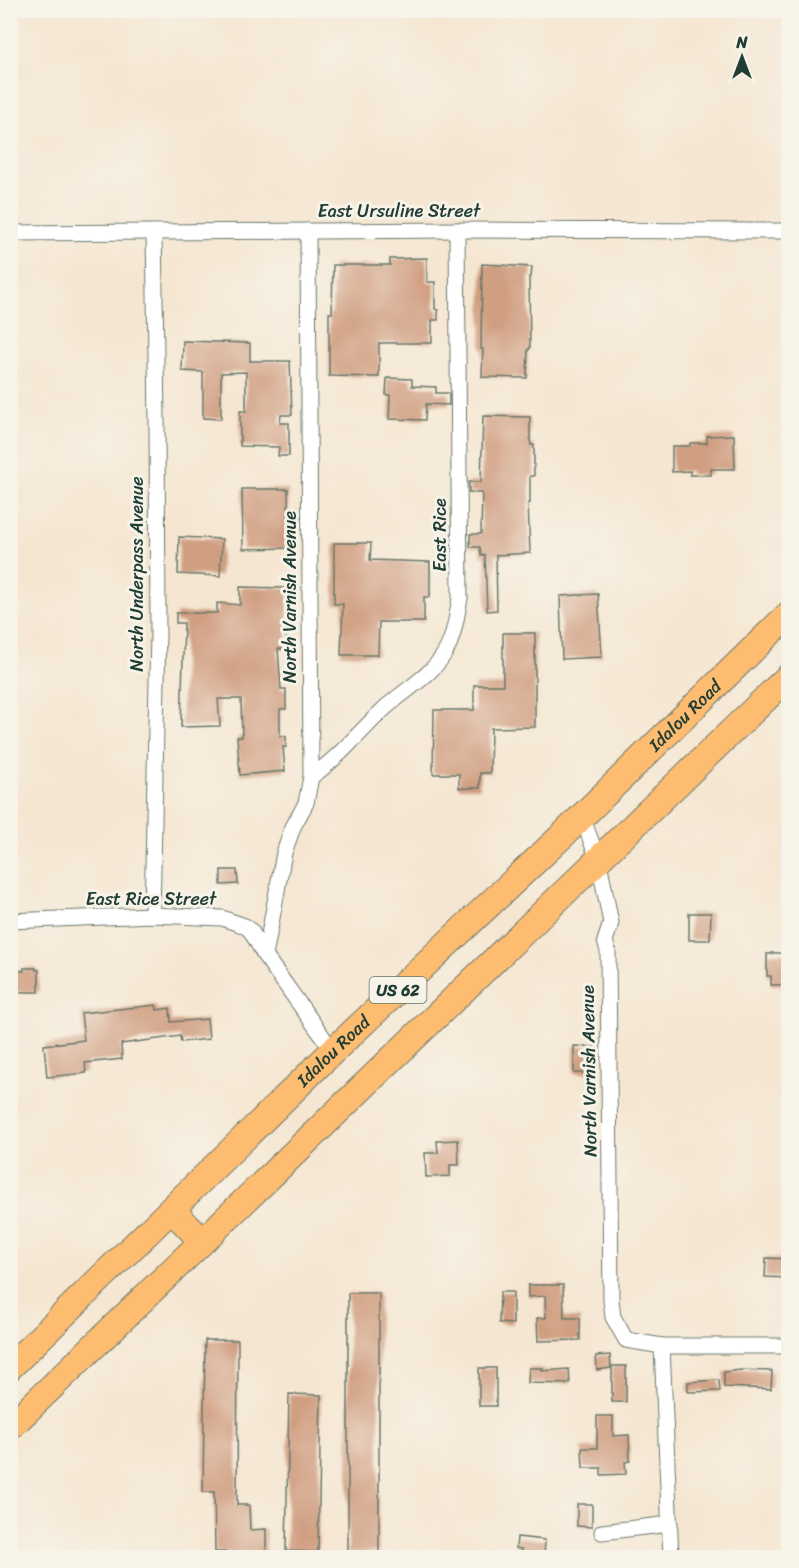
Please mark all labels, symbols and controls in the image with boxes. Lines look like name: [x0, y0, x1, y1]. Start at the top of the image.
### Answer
north arrow: [712, 27, 772, 87]
text: N: [735, 28, 748, 57]
street label: East Ursuline Street: [318, 195, 481, 227]
street label: North Underpass Avenue: [121, 476, 153, 672]
street label: East Rice: [424, 498, 456, 572]
street label: North Varnish Avenue: [274, 511, 306, 683]
street label: Idalou Road: [640, 671, 730, 760]
street label: East Rice Street: [86, 883, 217, 915]
road number: US 62: [370, 977, 426, 1003]
street label: North Varnish Avenue: [571, 985, 606, 1157]
street label: Idalou Road: [288, 1006, 379, 1096]

